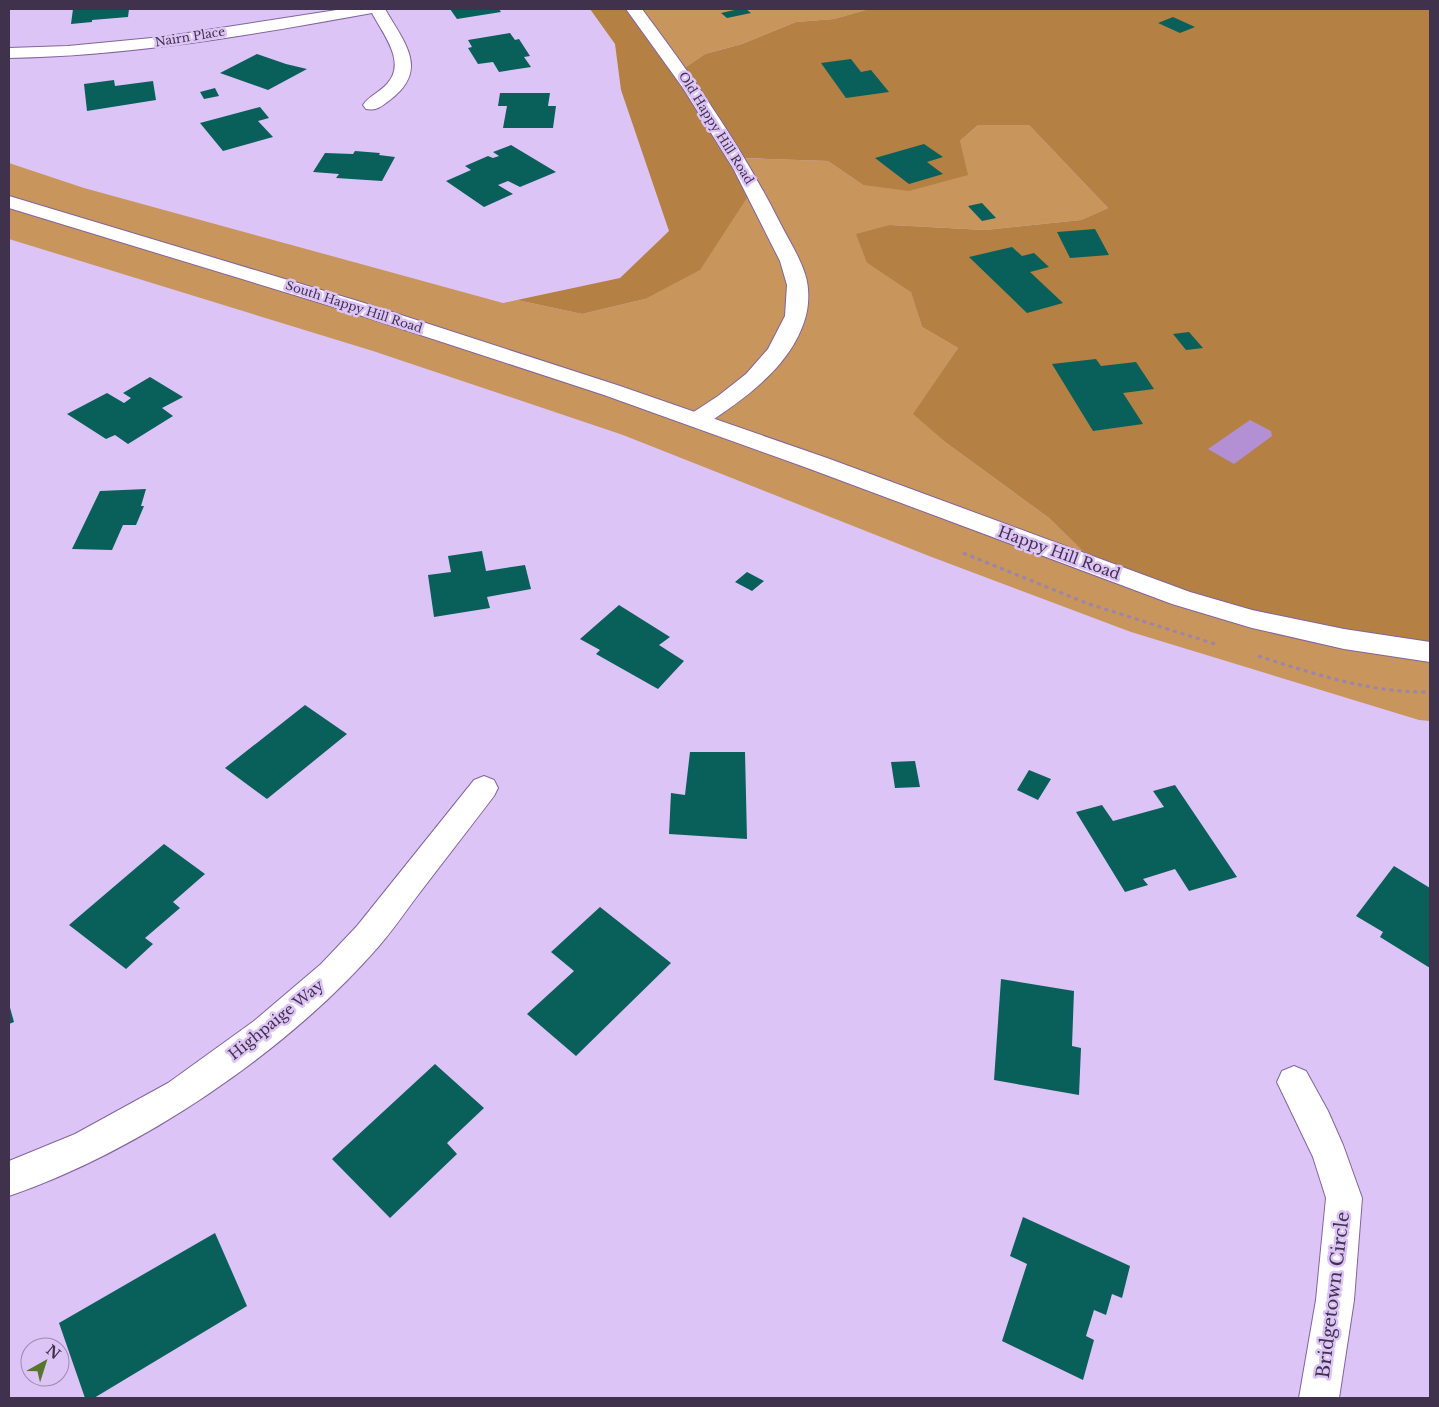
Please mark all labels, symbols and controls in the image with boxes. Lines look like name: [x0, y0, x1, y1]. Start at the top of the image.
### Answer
street label: Nairn Place: [154, 24, 226, 49]
street label: Old Happy Hill Road: [676, 69, 757, 187]
street label: South Happy Hill Road: [284, 277, 424, 336]
street label: Happy Hill Road: [995, 522, 1123, 583]
street label: Highpaige Way: [224, 975, 327, 1064]
street label: Bridgetown Circle: [1312, 1210, 1354, 1380]
north arrow: [20, 1337, 70, 1387]
text: N: [42, 1341, 64, 1363]

